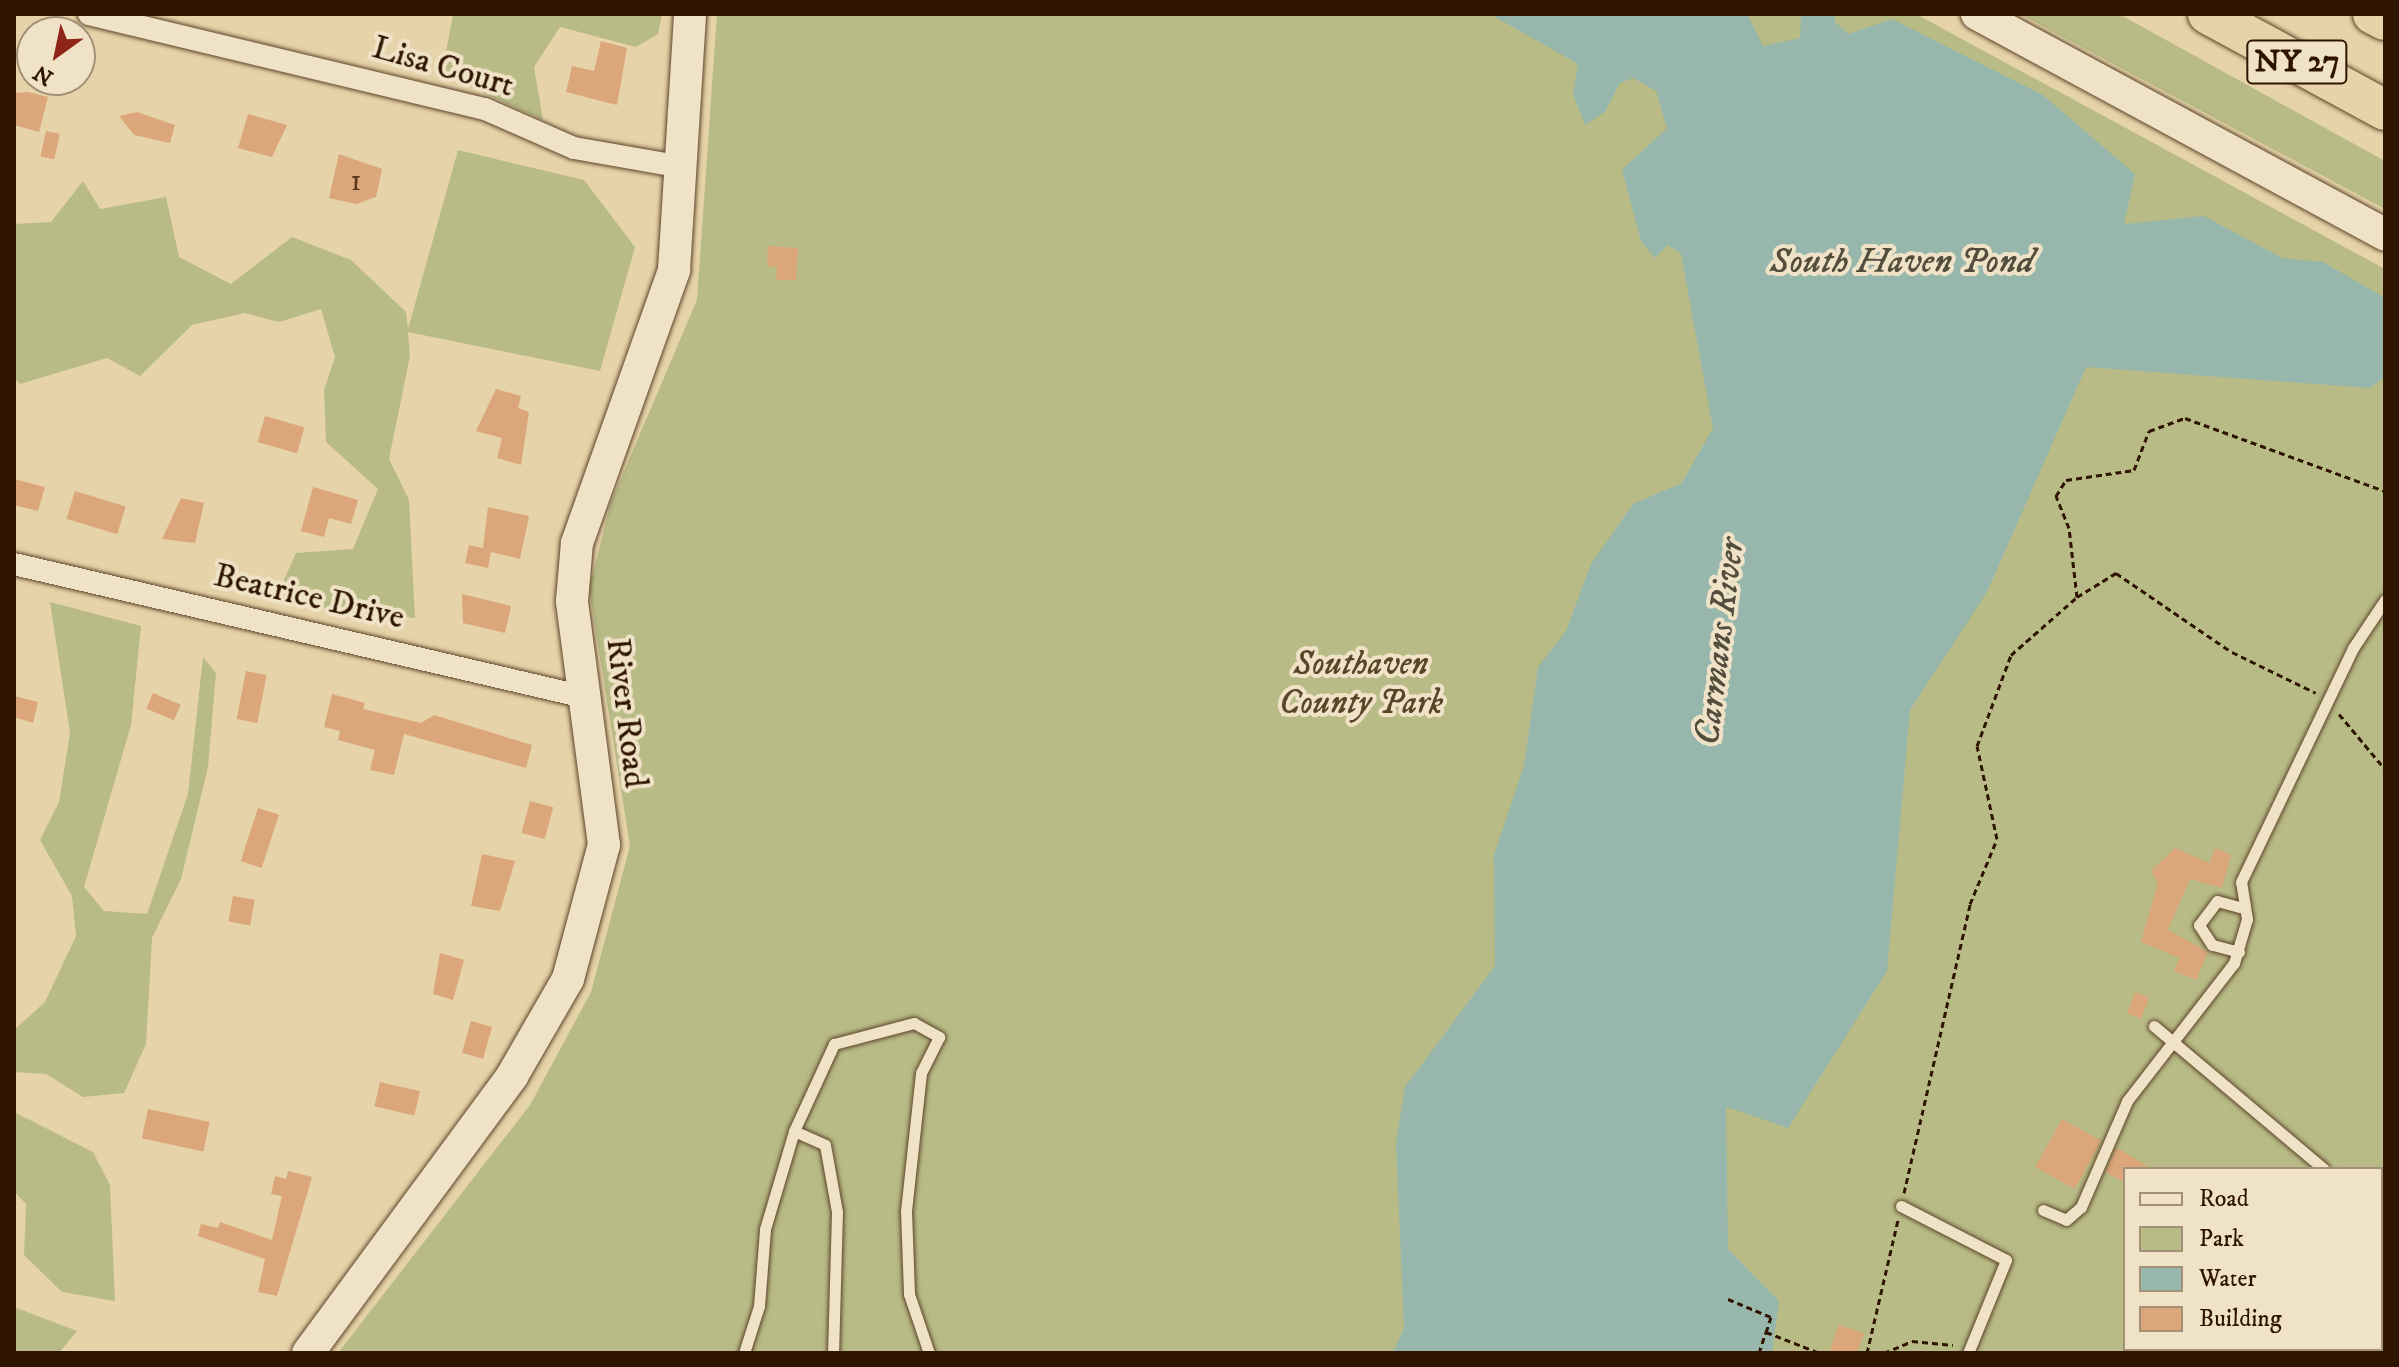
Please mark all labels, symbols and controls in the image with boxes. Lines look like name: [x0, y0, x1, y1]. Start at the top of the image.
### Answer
north arrow: [16, 16, 96, 96]
street label: Lisa Court: [367, 27, 519, 107]
road number: NY 27: [2245, 34, 2349, 90]
text: N: [29, 59, 59, 91]
house number: 1: [350, 164, 362, 200]
water label: South Haven Pond: [1770, 240, 2034, 284]
water label: Carmans River: [1686, 536, 1754, 748]
street label: Beatrice Drive: [210, 555, 408, 639]
street label: River Road: [597, 636, 655, 790]
park label: Southaven County Park: [1279, 644, 1443, 724]
legend: [2123, 1167, 2383, 1351]
text: Road: [2199, 1184, 2249, 1214]
text: Park: [2199, 1224, 2244, 1254]
text: Water: [2199, 1264, 2256, 1294]
text: Building: [2199, 1304, 2282, 1334]

